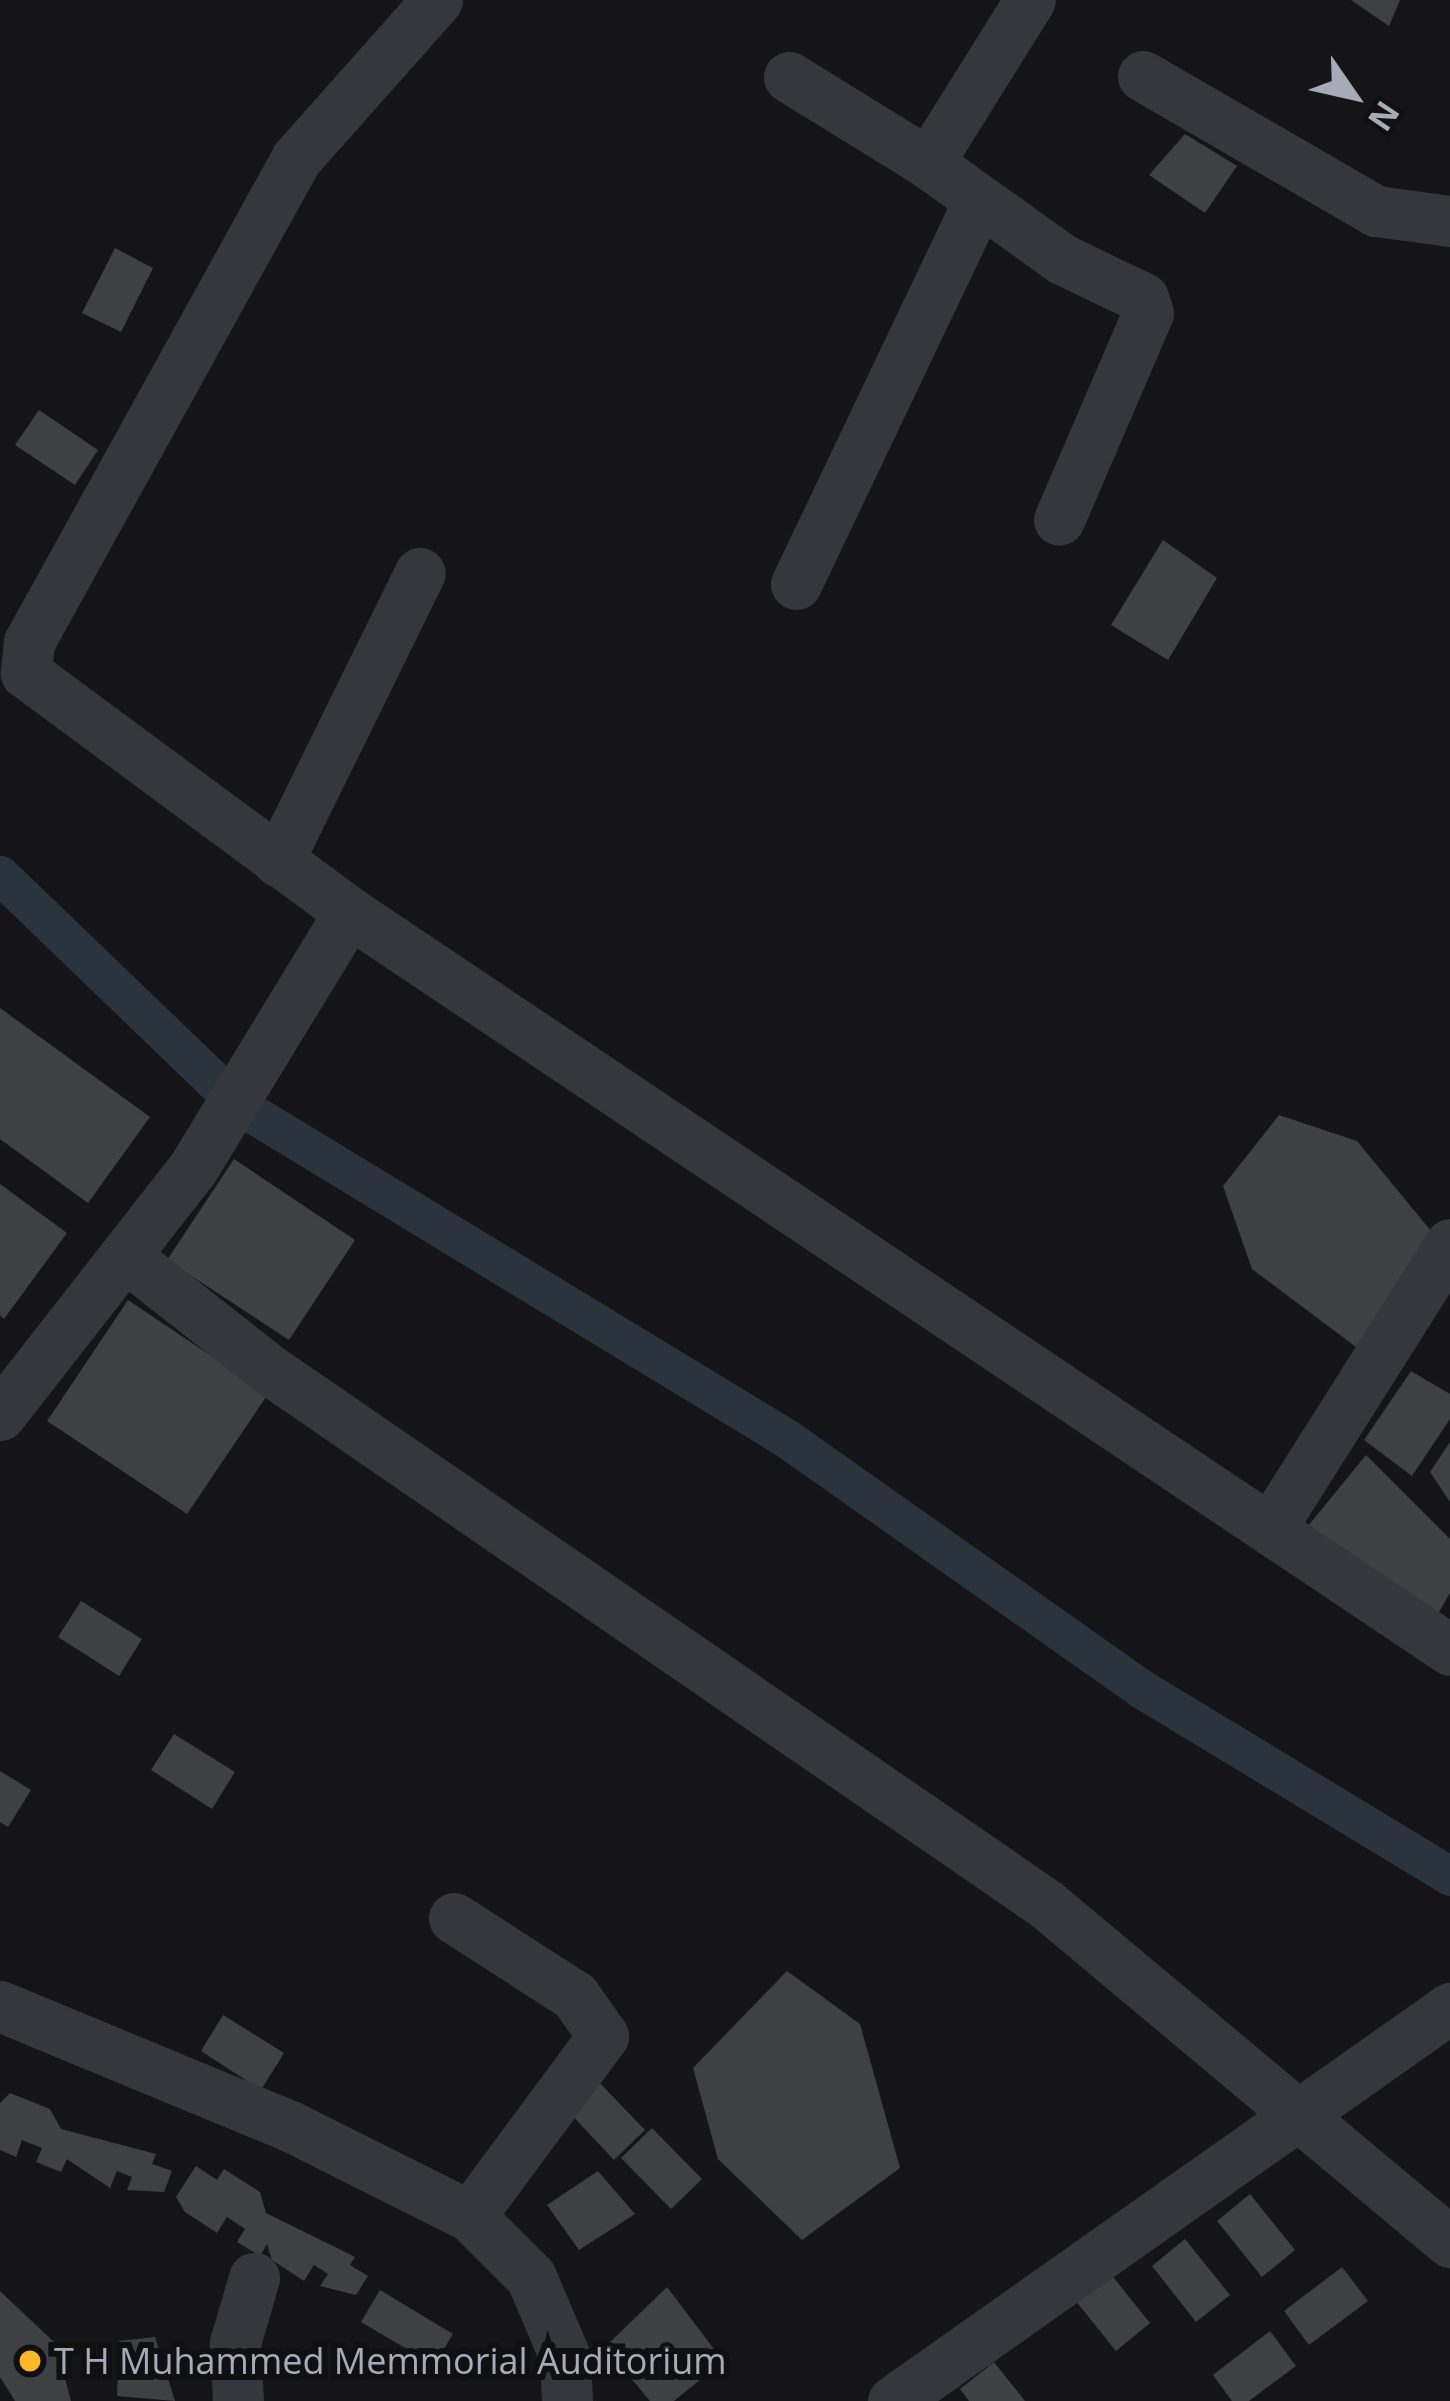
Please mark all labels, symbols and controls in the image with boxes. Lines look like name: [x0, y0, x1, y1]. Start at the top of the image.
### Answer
north arrow: [1294, 36, 1414, 156]
text: N: [1358, 93, 1410, 140]
place label: T H Muhammed Memmorial Auditorium: [54, 2339, 727, 2383]
marker: T H Muhammed Memmorial Auditorium: [17, 2348, 43, 2374]

